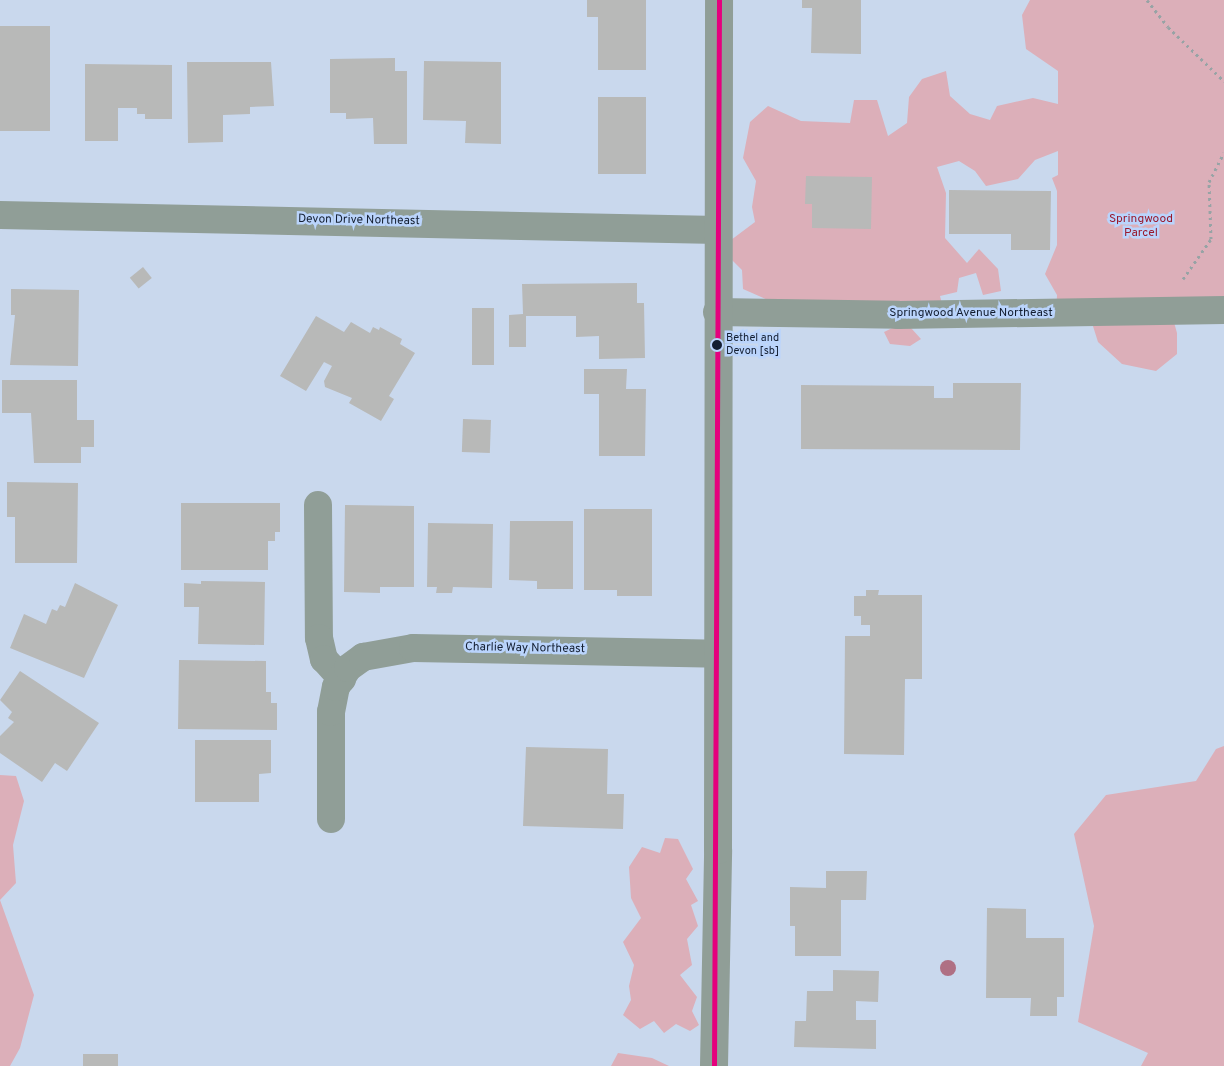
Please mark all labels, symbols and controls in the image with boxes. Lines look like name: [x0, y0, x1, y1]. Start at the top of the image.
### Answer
street label: Devon Drive Northeast: [298, 213, 420, 229]
park label: Springwood Parcel: [1109, 213, 1173, 241]
street label: Springwood Avenue Northeast: [889, 307, 1053, 321]
place label: Bethel and Devon [sb]: [726, 332, 779, 358]
marker: Bethel and Devon [sb]: [712, 340, 722, 350]
street label: Charlie Way Northeast: [465, 641, 585, 657]

